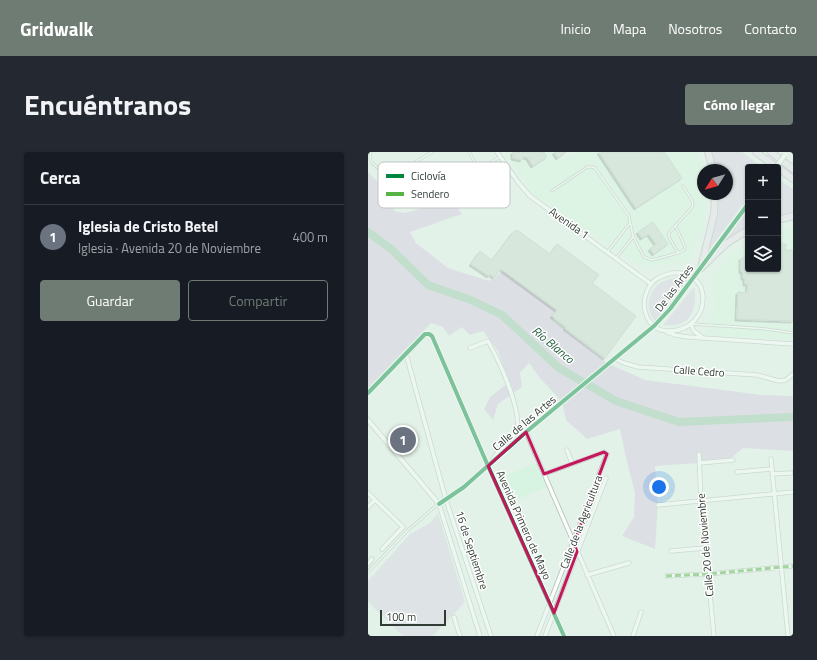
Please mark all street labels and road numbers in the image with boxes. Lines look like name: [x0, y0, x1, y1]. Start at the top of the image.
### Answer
street label: Avenida 1: [546, 203, 592, 243]
street label: De las Artes: [651, 261, 697, 315]
street label: Calle Cedro: [673, 361, 725, 381]
street label: Calle de las Artes: [489, 392, 559, 454]
street label: Avenida Primero de Mayo: [493, 468, 555, 582]
street label: Calle de la Agricultura: [556, 472, 606, 571]
street label: Calle 20 de Noviembre: [692, 492, 717, 597]
street label: 16 de Septiembre: [452, 509, 492, 592]

